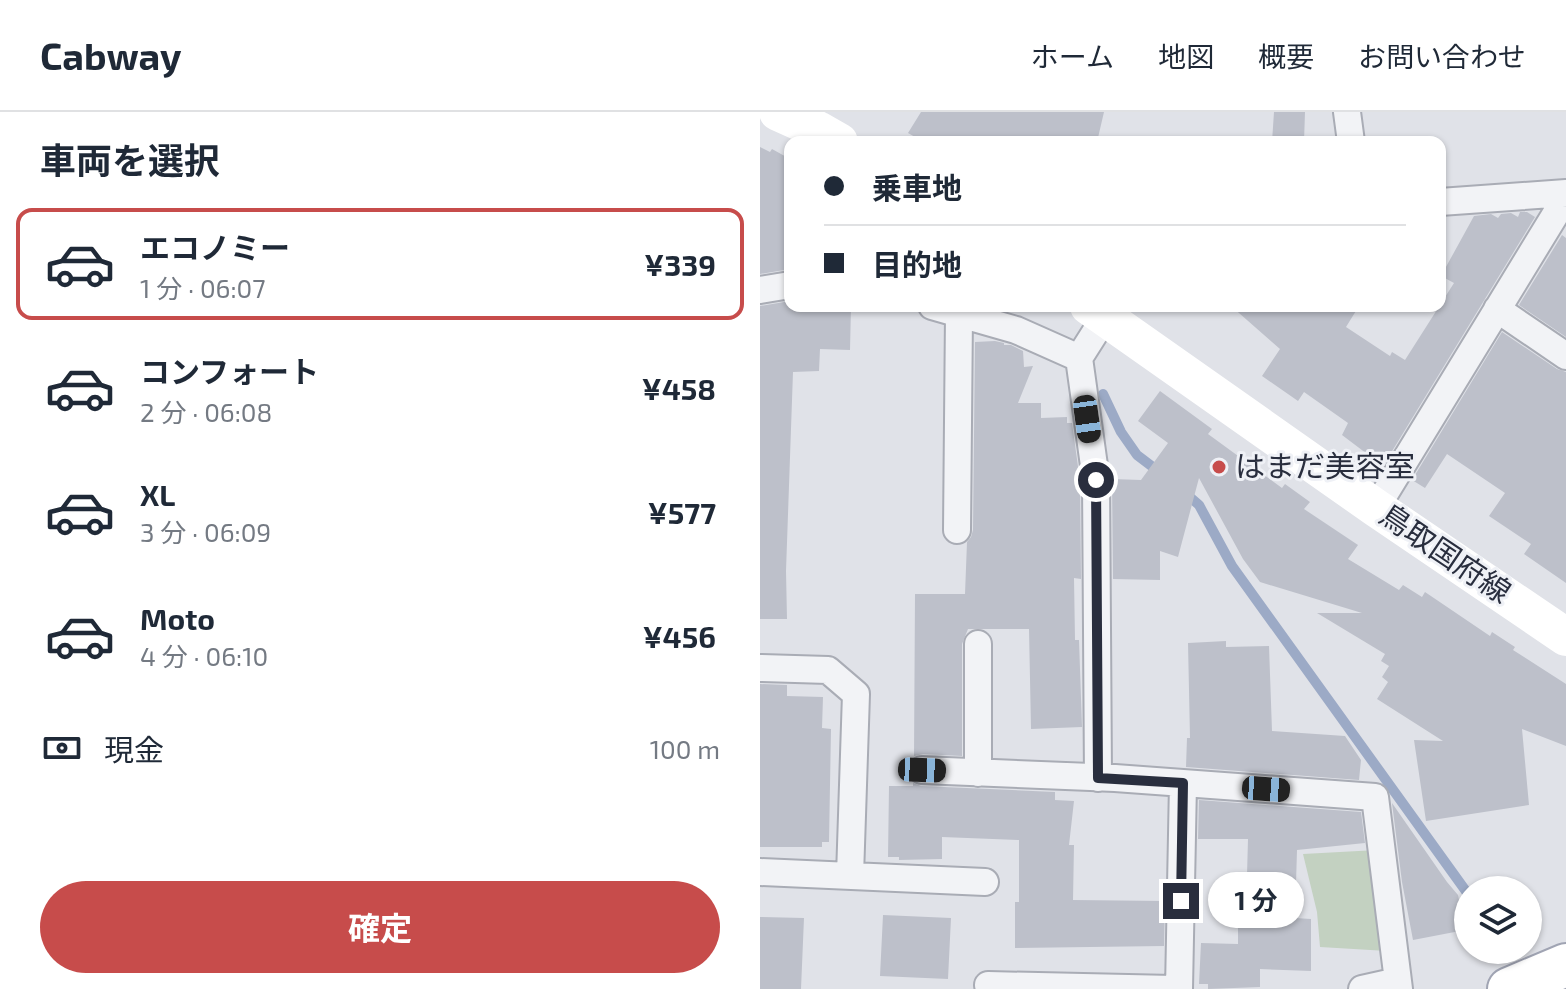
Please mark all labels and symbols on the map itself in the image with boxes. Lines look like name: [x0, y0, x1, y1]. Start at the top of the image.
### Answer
car: [1072, 394, 1102, 444]
place label: はまだ美容室: [1235, 447, 1415, 483]
marker: はまだ美容室: [1210, 458, 1228, 476]
route start: [1078, 462, 1114, 498]
street label: 鳥取国府線: [1374, 495, 1518, 609]
car: [898, 757, 946, 783]
car: [1241, 775, 1291, 803]
callout: 1 分: [1209, 873, 1305, 929]
route end: [1163, 883, 1199, 919]

